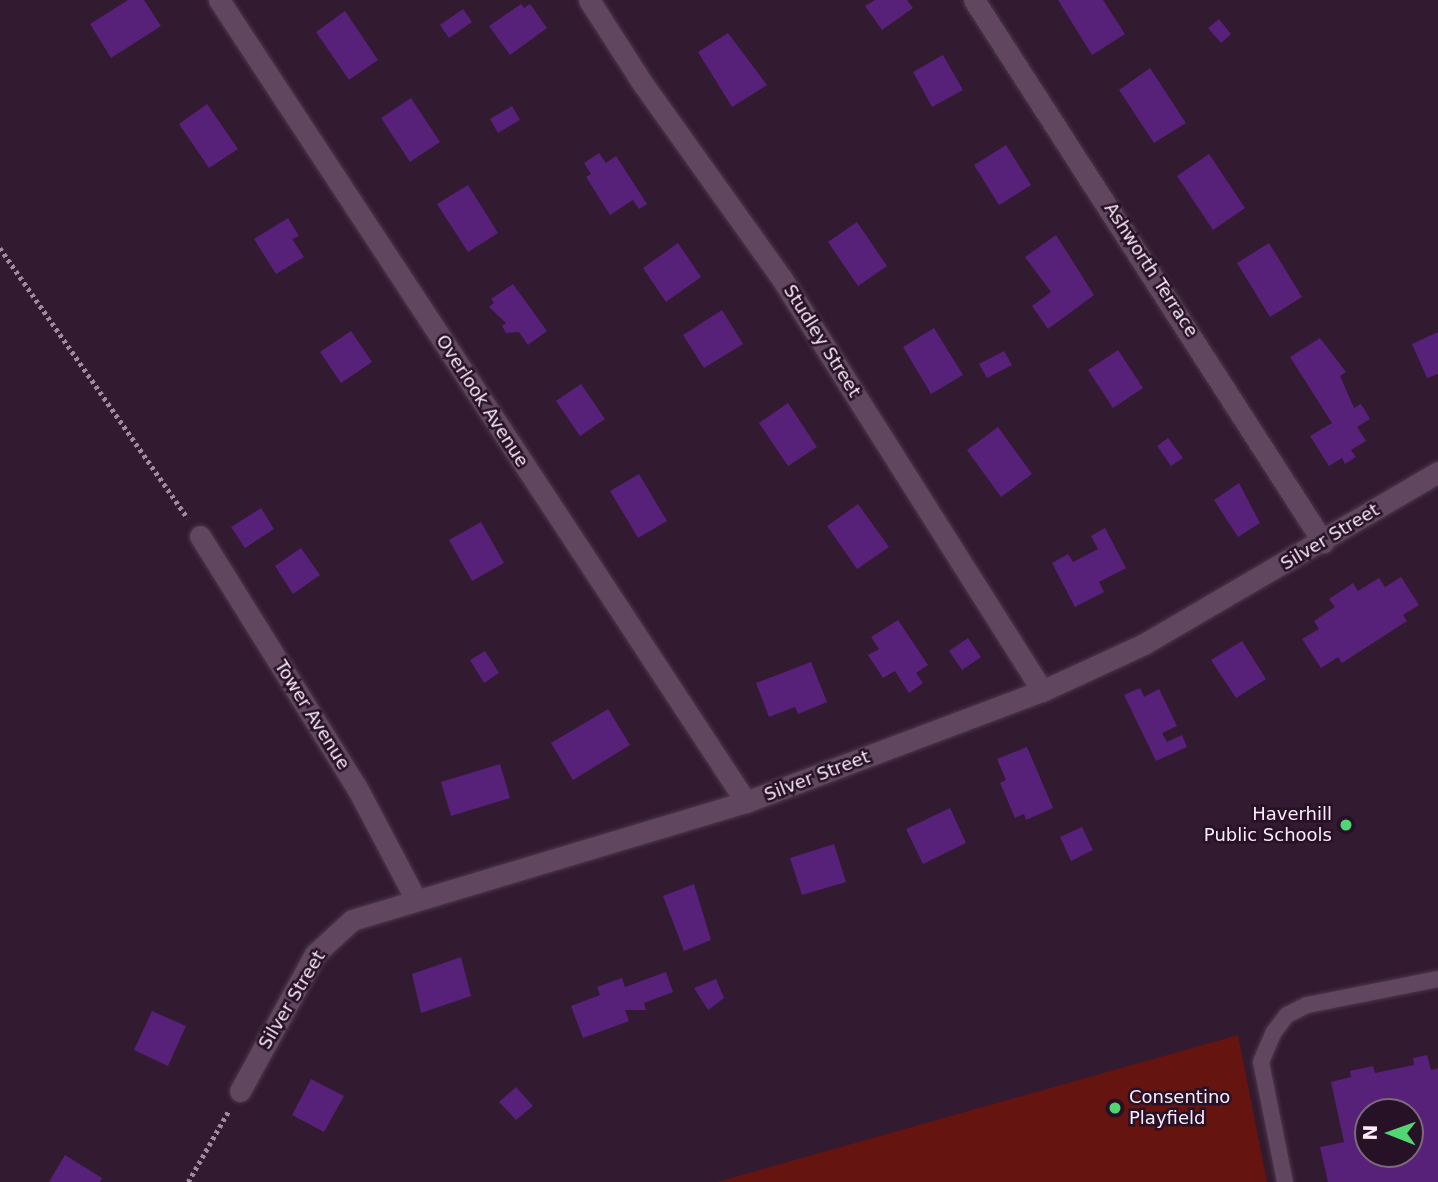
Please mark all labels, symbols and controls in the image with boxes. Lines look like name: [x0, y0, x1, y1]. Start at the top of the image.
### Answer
street label: Ashworth Terrace: [1099, 199, 1203, 341]
street label: Studley Street: [779, 281, 865, 401]
street label: Overlook Avenue: [431, 331, 533, 471]
street label: Silver Street: [1277, 499, 1383, 575]
street label: Tower Avenue: [270, 656, 354, 774]
street label: Silver Street: [761, 746, 873, 806]
place label: Haverhill Public Schools: [1204, 804, 1332, 846]
marker: Haverhill Public Schools: [1338, 817, 1354, 833]
street label: Silver Street: [254, 947, 330, 1053]
place label: Consentino Playfield: [1129, 1087, 1230, 1130]
north arrow: [1354, 1098, 1424, 1168]
marker: Consentino Playfield: [1107, 1100, 1123, 1116]
text: N: [1359, 1125, 1381, 1141]

